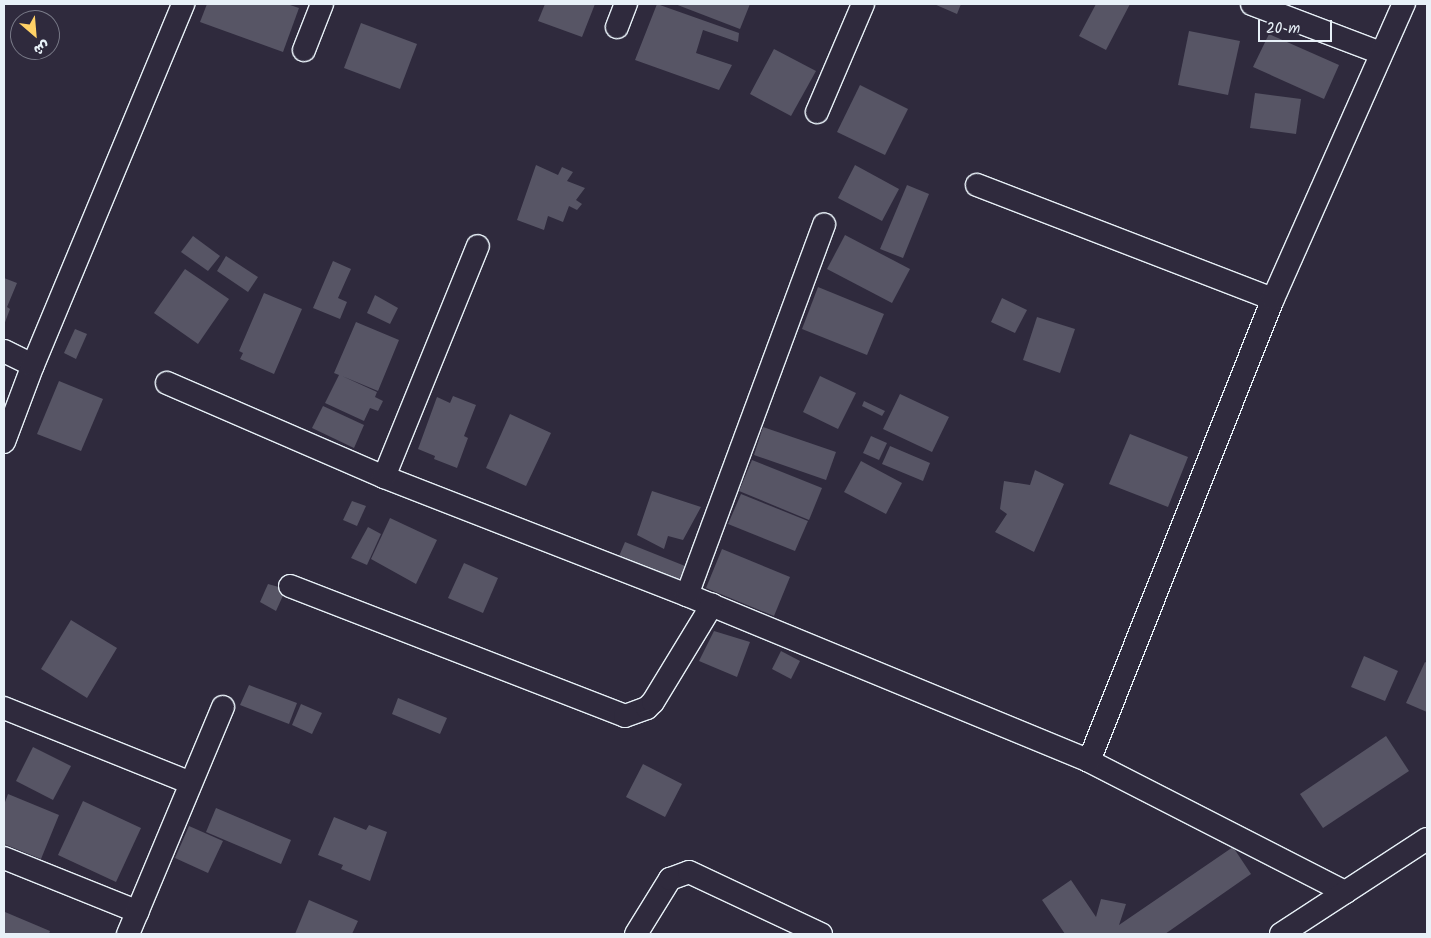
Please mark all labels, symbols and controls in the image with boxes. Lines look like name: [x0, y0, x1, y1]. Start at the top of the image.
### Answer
north arrow: [10, 10, 60, 60]
scale bar: [1261, 10, 1335, 42]
text: 20 m: [1266, 17, 1300, 41]
text: ش: [29, 34, 53, 61]

